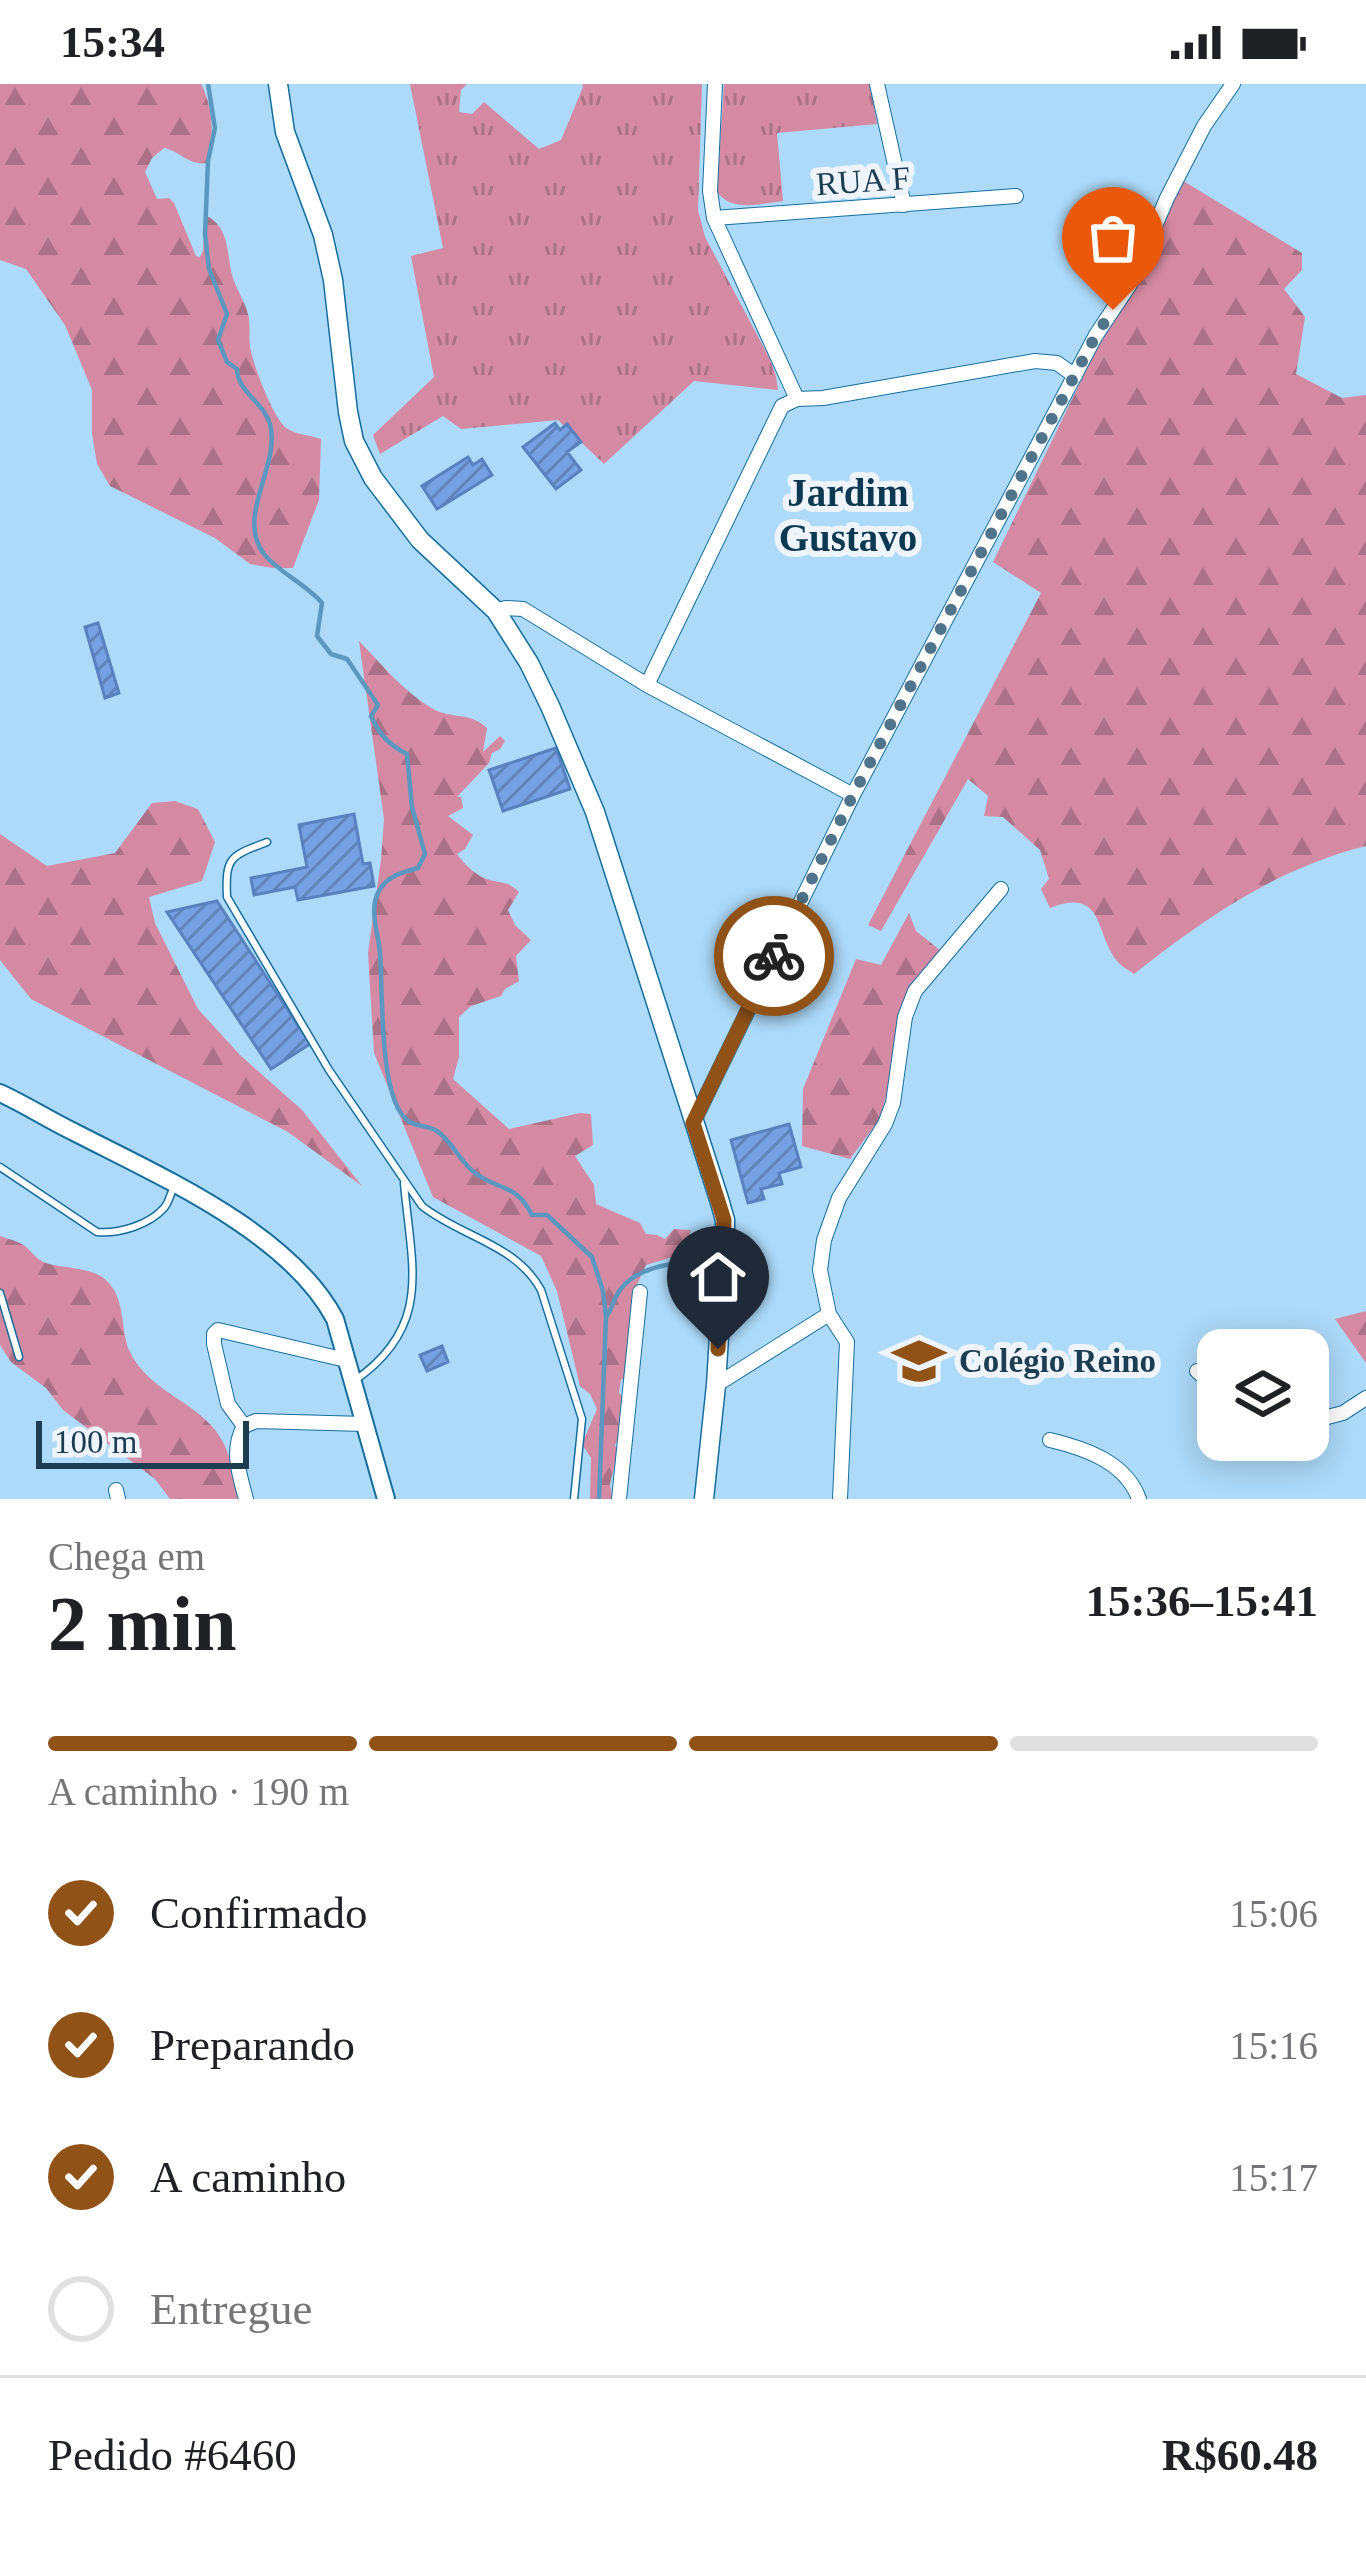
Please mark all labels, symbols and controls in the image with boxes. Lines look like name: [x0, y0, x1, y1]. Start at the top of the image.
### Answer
text: 15:34: [60, 17, 165, 67]
street label: RUA F: [815, 160, 911, 202]
pin: [1062, 187, 1164, 310]
icon: bag: [1080, 205, 1146, 271]
district label: Jardim Gustavo: [779, 471, 917, 559]
courier: [714, 896, 834, 1016]
icon: bike: [741, 923, 807, 989]
pin: [667, 1226, 769, 1349]
icon: home: [685, 1244, 751, 1310]
map controls: [1197, 1329, 1329, 1461]
button: layers: [1197, 1329, 1329, 1461]
school or university icon: Colégio Reino: [890, 1332, 948, 1390]
place label: Colégio Reino: [959, 1343, 1156, 1379]
scale bar: [36, 1415, 249, 1468]
text: 100 m: [54, 1424, 137, 1460]
text: Chega em: [48, 1535, 205, 1578]
text: 15:36–15:41: [1086, 1576, 1318, 1626]
text: 2 min: [48, 1580, 237, 1667]
text: A caminho · 190 m: [48, 1770, 349, 1813]
icon: check: [48, 1880, 114, 1946]
text: Confirmado: [150, 1888, 367, 1938]
text: 15:06: [1229, 1892, 1318, 1935]
icon: check: [48, 2012, 114, 2078]
text: Preparando: [150, 2020, 355, 2070]
text: 15:16: [1229, 2024, 1318, 2067]
icon: check: [48, 2144, 114, 2210]
text: A caminho: [150, 2152, 346, 2202]
text: 15:17: [1229, 2156, 1318, 2199]
text: Entregue: [150, 2284, 312, 2334]
text: Pedido #6460: [48, 2430, 297, 2480]
text: R$60.48: [1162, 2430, 1318, 2480]

